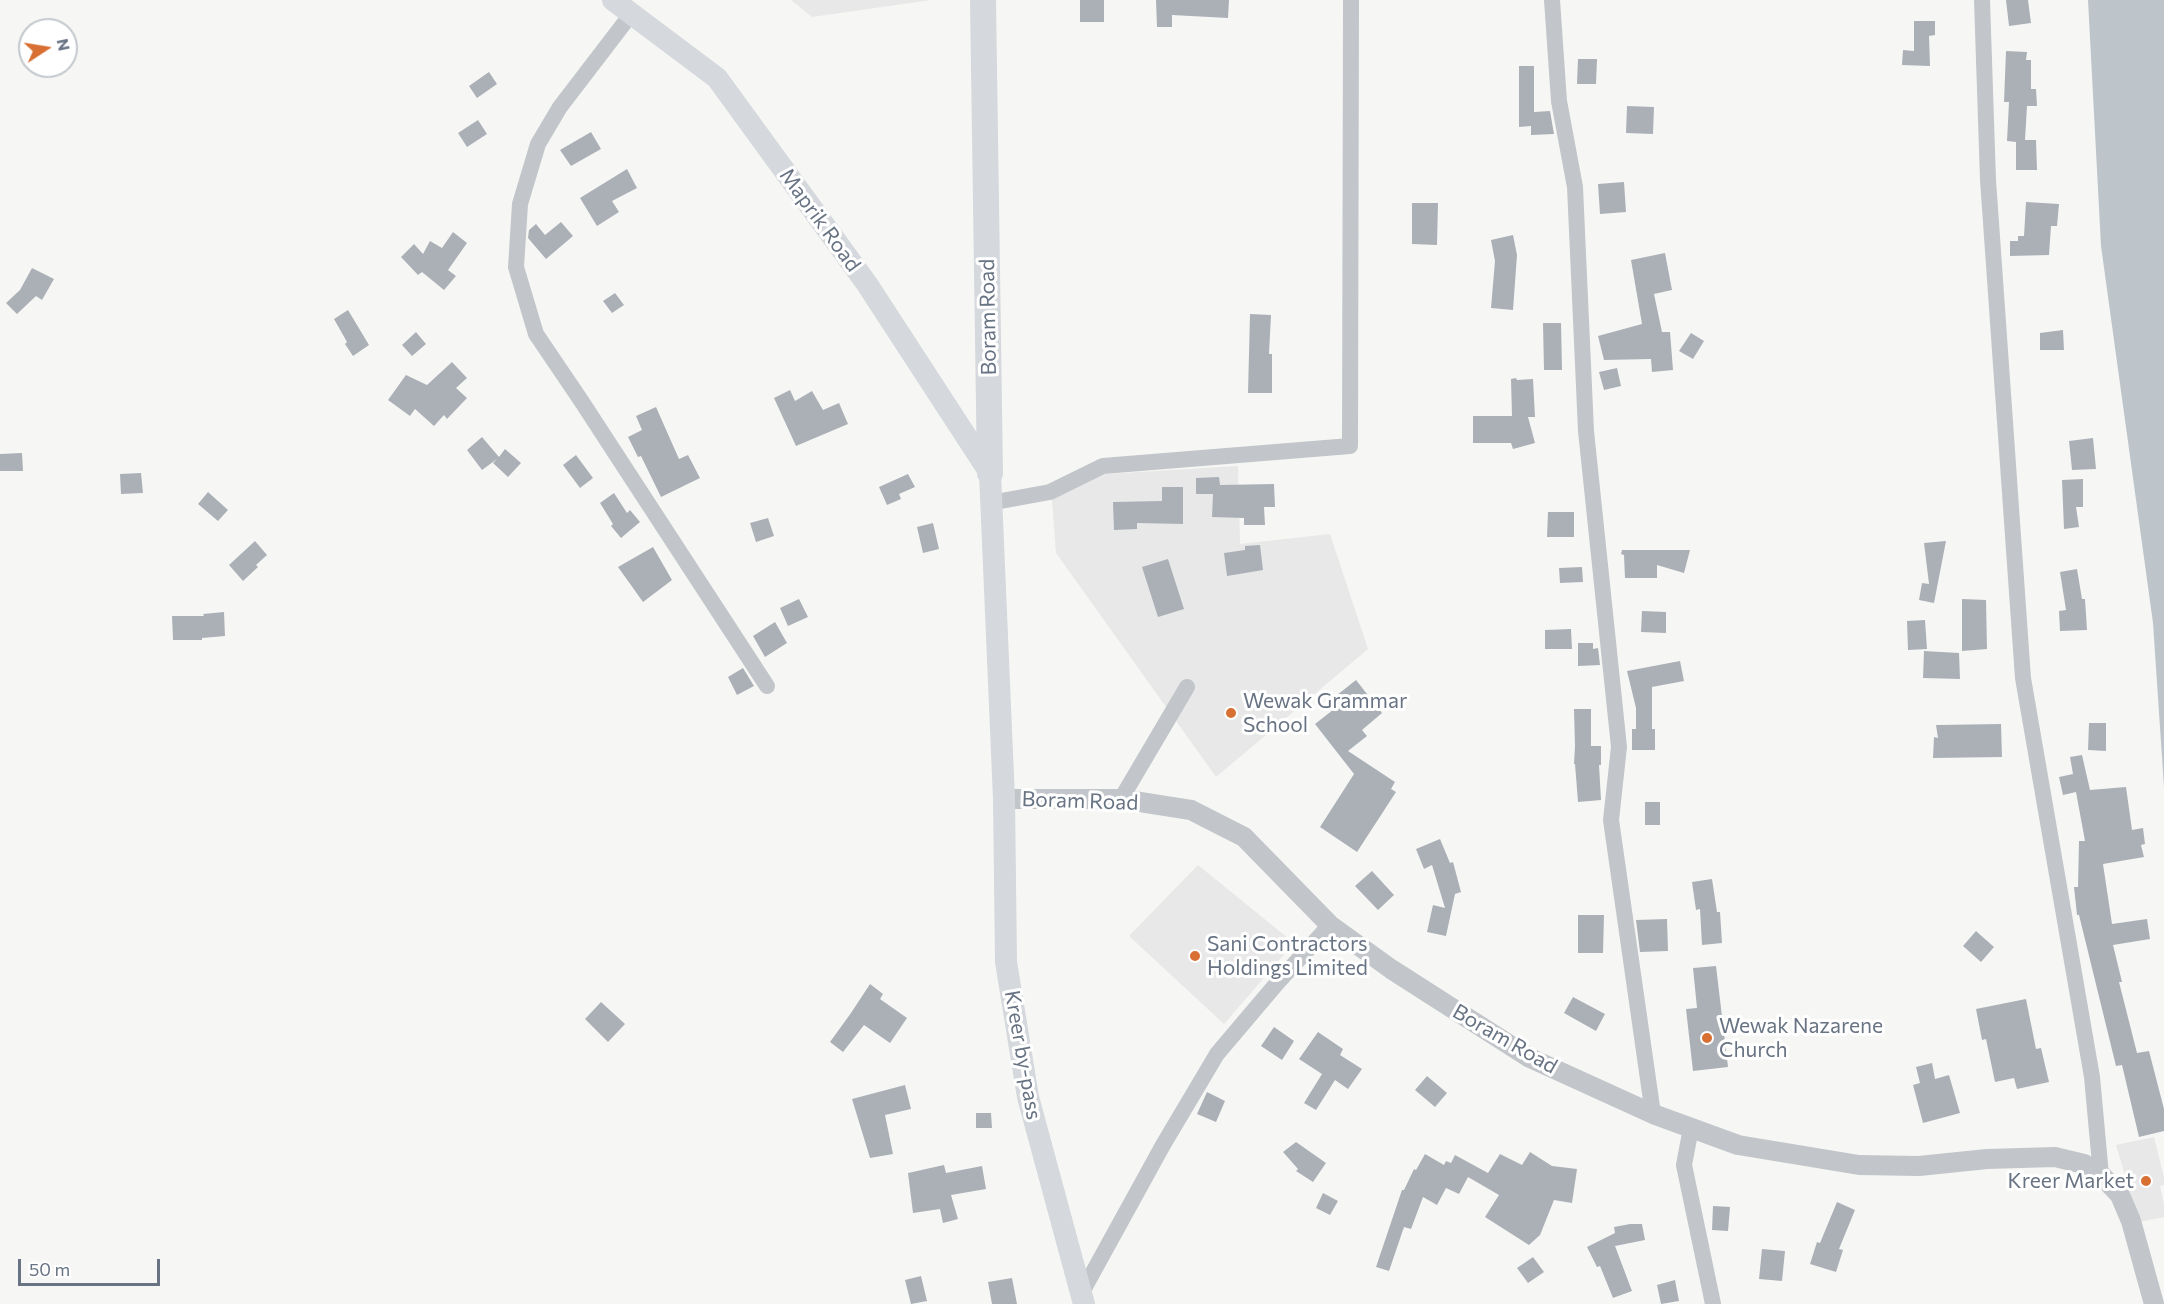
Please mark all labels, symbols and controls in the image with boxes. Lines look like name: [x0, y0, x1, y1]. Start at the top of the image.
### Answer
north arrow: [18, 18, 78, 78]
text: N: [54, 37, 75, 52]
street label: Maprik Road: [774, 163, 866, 277]
street label: Boram Road: [974, 258, 1002, 376]
place label: Wewak Grammar School: [1243, 688, 1407, 738]
marker: Wewak Grammar School: [1224, 706, 1238, 720]
street label: Boram Road: [1021, 786, 1139, 816]
place label: Sani Contractors Holdings Limited: [1207, 931, 1368, 981]
marker: Sani Contractors Holdings Limited: [1188, 949, 1202, 963]
street label: Kreer by-pass: [999, 988, 1047, 1122]
street label: Boram Road: [1448, 999, 1562, 1079]
place label: Wewak Nazarene Church: [1719, 1013, 1883, 1063]
marker: Wewak Nazarene Church: [1700, 1031, 1714, 1045]
place label: Kreer Market: [2008, 1168, 2134, 1194]
marker: Kreer Market: [2139, 1174, 2153, 1188]
scale bar: [21, 1247, 164, 1285]
text: 50 m: [29, 1258, 70, 1280]

